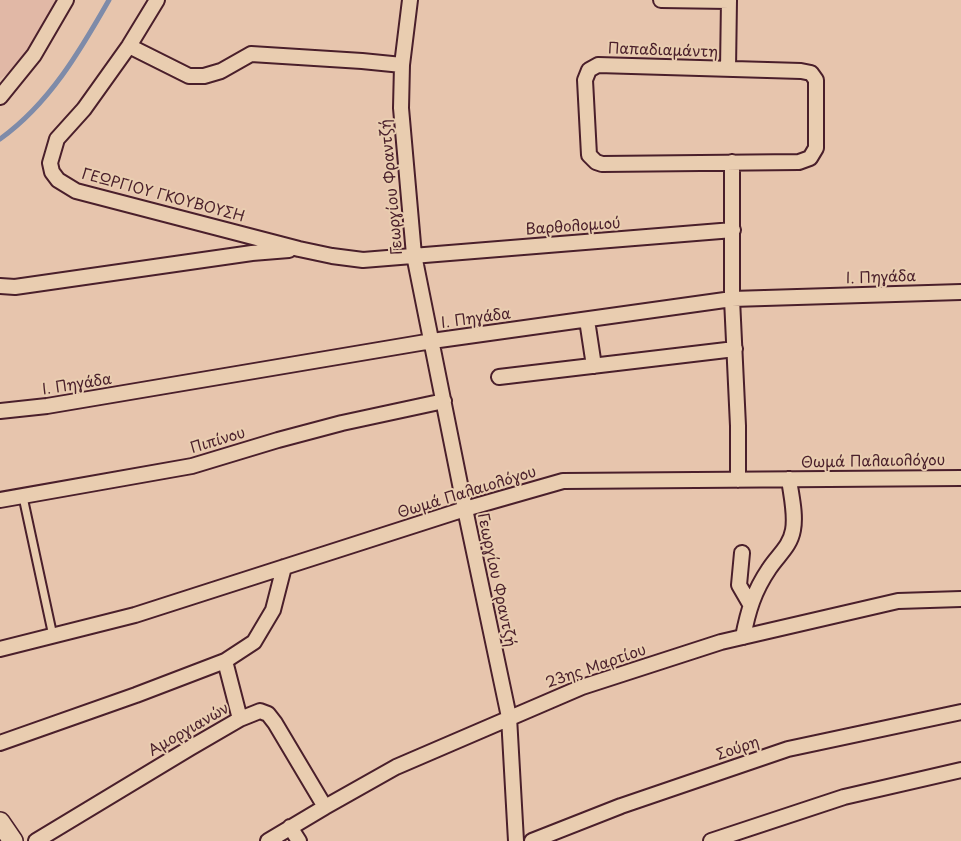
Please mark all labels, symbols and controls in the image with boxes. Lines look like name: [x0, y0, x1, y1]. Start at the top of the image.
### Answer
street label: Παπαδιαμάντη: [608, 40, 718, 62]
street label: Γεωργίου Φραντζή: [377, 118, 407, 256]
street label: ΓΕΩΡΓΙΟΥ ΓΚΟΥΒΟΥΣΗ: [80, 166, 246, 226]
street label: Βαρθολομιού: [525, 215, 621, 239]
street label: Ι. Πηγάδα: [846, 268, 916, 288]
street label: Ι. Πηγάδα: [440, 305, 512, 333]
street label: Ι. Πηγάδα: [41, 371, 113, 399]
street label: Πιπίνου: [188, 424, 248, 458]
street label: Θωμά Παλαιολόγου: [801, 452, 945, 472]
street label: Θωμά Παλαιολόγου: [395, 463, 539, 523]
street label: Γεωργίου Φραντζή: [473, 512, 519, 648]
street label: 23ης Μαρτίου: [543, 641, 649, 693]
street label: Αμοργιανών: [145, 700, 233, 760]
street label: Σούρη: [714, 733, 762, 765]

